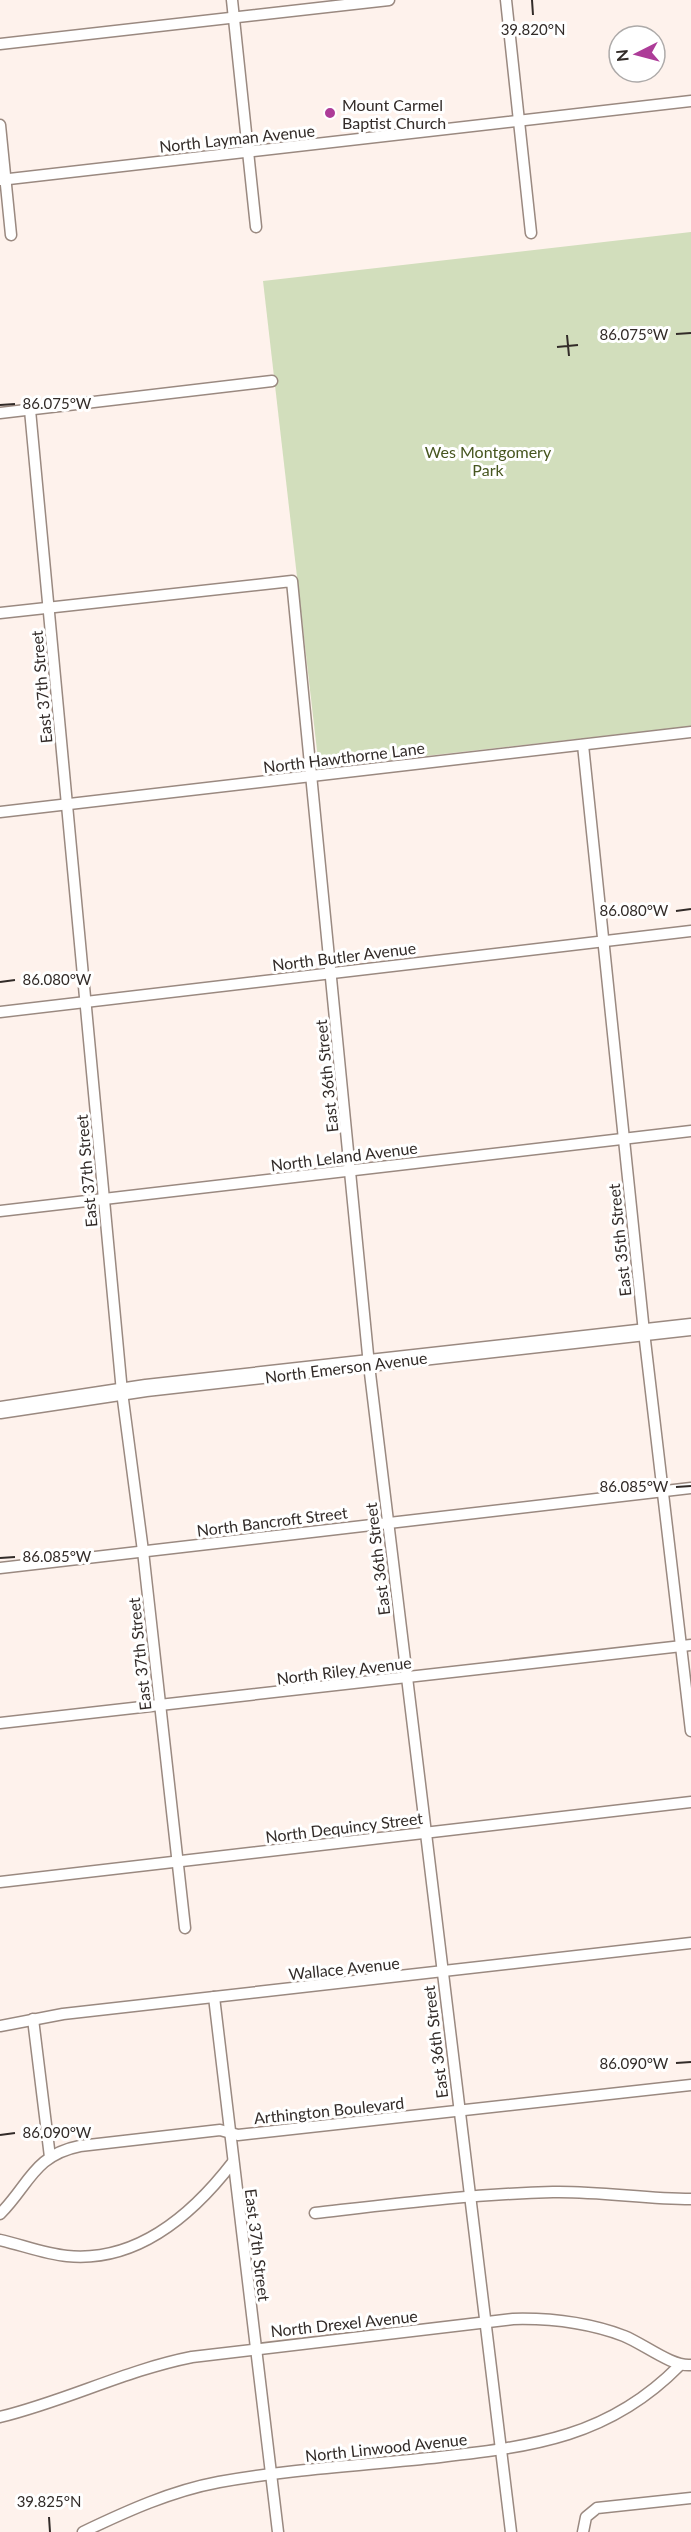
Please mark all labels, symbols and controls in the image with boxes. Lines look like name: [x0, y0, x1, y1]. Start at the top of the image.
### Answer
text: 39.820°N: [501, 20, 565, 38]
north arrow: [607, 24, 667, 84]
text: N: [611, 48, 632, 63]
place label: Mount Carmel Baptist Church: [342, 95, 446, 132]
marker: Mount Carmel Baptist Church: [323, 106, 337, 120]
street label: North Layman Avenue: [158, 120, 316, 156]
text: 86.075°W: [600, 325, 669, 343]
text: 86.075°W: [23, 394, 92, 412]
park label: Wes Montgomery Park: [425, 442, 552, 479]
street label: East 37th Street: [27, 629, 55, 744]
street label: North Hawthorne Lane: [262, 738, 426, 776]
text: 86.080°W: [600, 901, 669, 919]
street label: North Butler Avenue: [271, 938, 417, 974]
text: 86.080°W: [23, 970, 92, 988]
street label: East 36th Street: [311, 1018, 341, 1133]
street label: East 37th Street: [72, 1113, 100, 1228]
street label: North Leland Avenue: [269, 1138, 419, 1174]
street label: East 35th Street: [604, 1182, 634, 1297]
street label: North Emerson Avenue: [264, 1348, 428, 1386]
text: 86.085°W: [600, 1477, 669, 1495]
street label: East 36th Street: [361, 1501, 393, 1616]
street label: North Bancroft Street: [195, 1502, 349, 1540]
text: 86.085°W: [23, 1547, 92, 1565]
street label: East 37th Street: [124, 1596, 154, 1711]
street label: North Riley Avenue: [275, 1652, 413, 1688]
street label: North Dequincy Street: [264, 1808, 424, 1846]
street label: Wallace Avenue: [288, 1953, 400, 1983]
street label: East 36th Street: [419, 1984, 451, 2099]
text: 86.090°W: [600, 2054, 669, 2072]
street label: Arthington Boulevard: [253, 2093, 405, 2127]
text: 86.090°W: [23, 2123, 92, 2141]
street label: East 37th Street: [242, 2188, 274, 2303]
street label: North Drexel Avenue: [269, 2306, 419, 2340]
street label: North Linwood Avenue: [304, 2429, 468, 2465]
text: 39.825°N: [17, 2492, 81, 2510]

